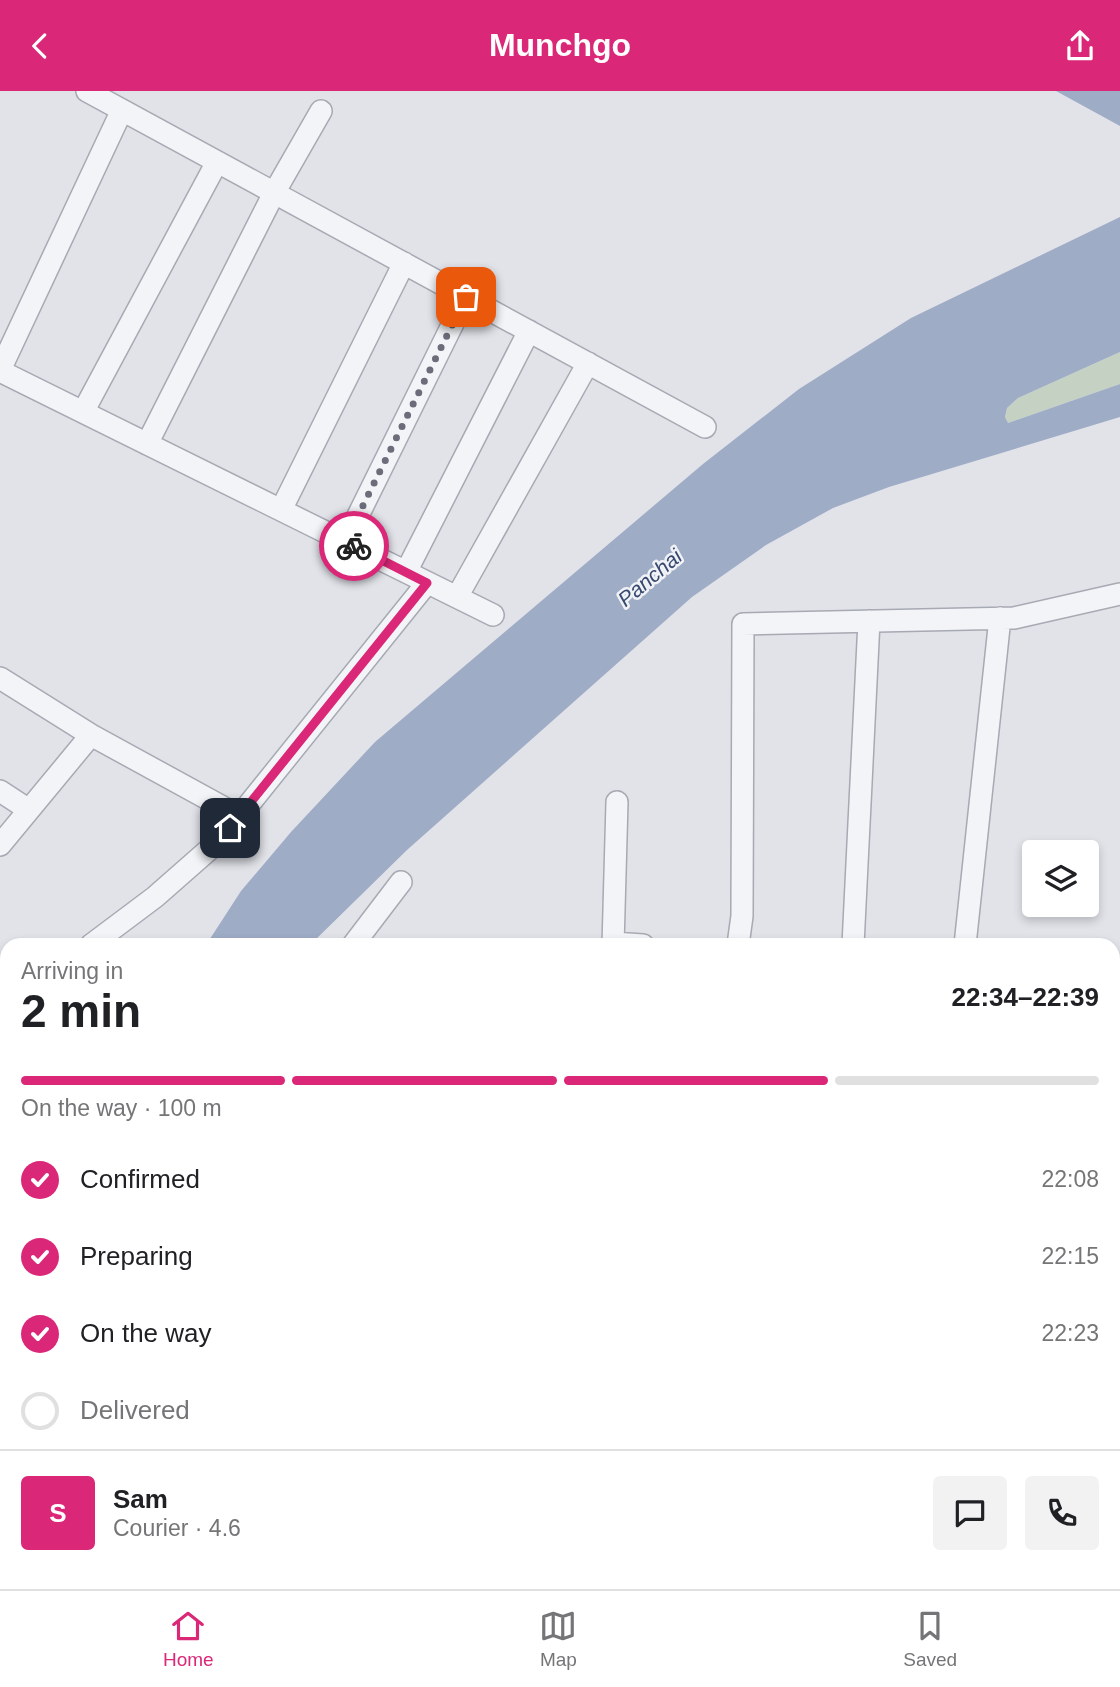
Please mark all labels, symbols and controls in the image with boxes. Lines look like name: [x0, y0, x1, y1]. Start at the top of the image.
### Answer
icon: back: [21, 27, 59, 65]
text: Munchgo: [489, 27, 631, 63]
icon: share: [1061, 27, 1099, 65]
pin: [436, 267, 496, 327]
icon: bag: [447, 278, 485, 316]
courier: [319, 511, 389, 581]
icon: bike: [335, 527, 373, 565]
water label: Panchai: [613, 544, 687, 611]
pin: [200, 798, 260, 858]
icon: home: [211, 809, 249, 847]
map controls: [1022, 840, 1099, 917]
button: layers: [1022, 840, 1099, 917]
text: Arriving in: [21, 958, 123, 984]
text: 22:34–22:39: [952, 982, 1099, 1012]
text: 2 min: [21, 985, 141, 1037]
text: On the way · 100 m: [21, 1095, 222, 1121]
icon: check: [21, 1161, 59, 1199]
text: Confirmed: [80, 1164, 200, 1194]
text: 22:08: [1041, 1166, 1099, 1192]
icon: check: [21, 1238, 59, 1276]
text: Preparing: [80, 1241, 193, 1271]
text: 22:15: [1041, 1243, 1099, 1269]
icon: check: [21, 1315, 59, 1353]
text: On the way: [80, 1318, 212, 1348]
text: 22:23: [1041, 1320, 1099, 1346]
text: Delivered: [80, 1395, 190, 1425]
button: chat: [933, 1476, 1007, 1550]
button: phone: [1025, 1476, 1099, 1550]
text: Sam: [113, 1484, 168, 1514]
text: S: [49, 1498, 67, 1528]
text: Courier · 4.6: [113, 1515, 241, 1541]
tab: Home: [163, 1607, 214, 1671]
tab: Map: [539, 1607, 577, 1671]
tab: Saved: [903, 1607, 957, 1671]

